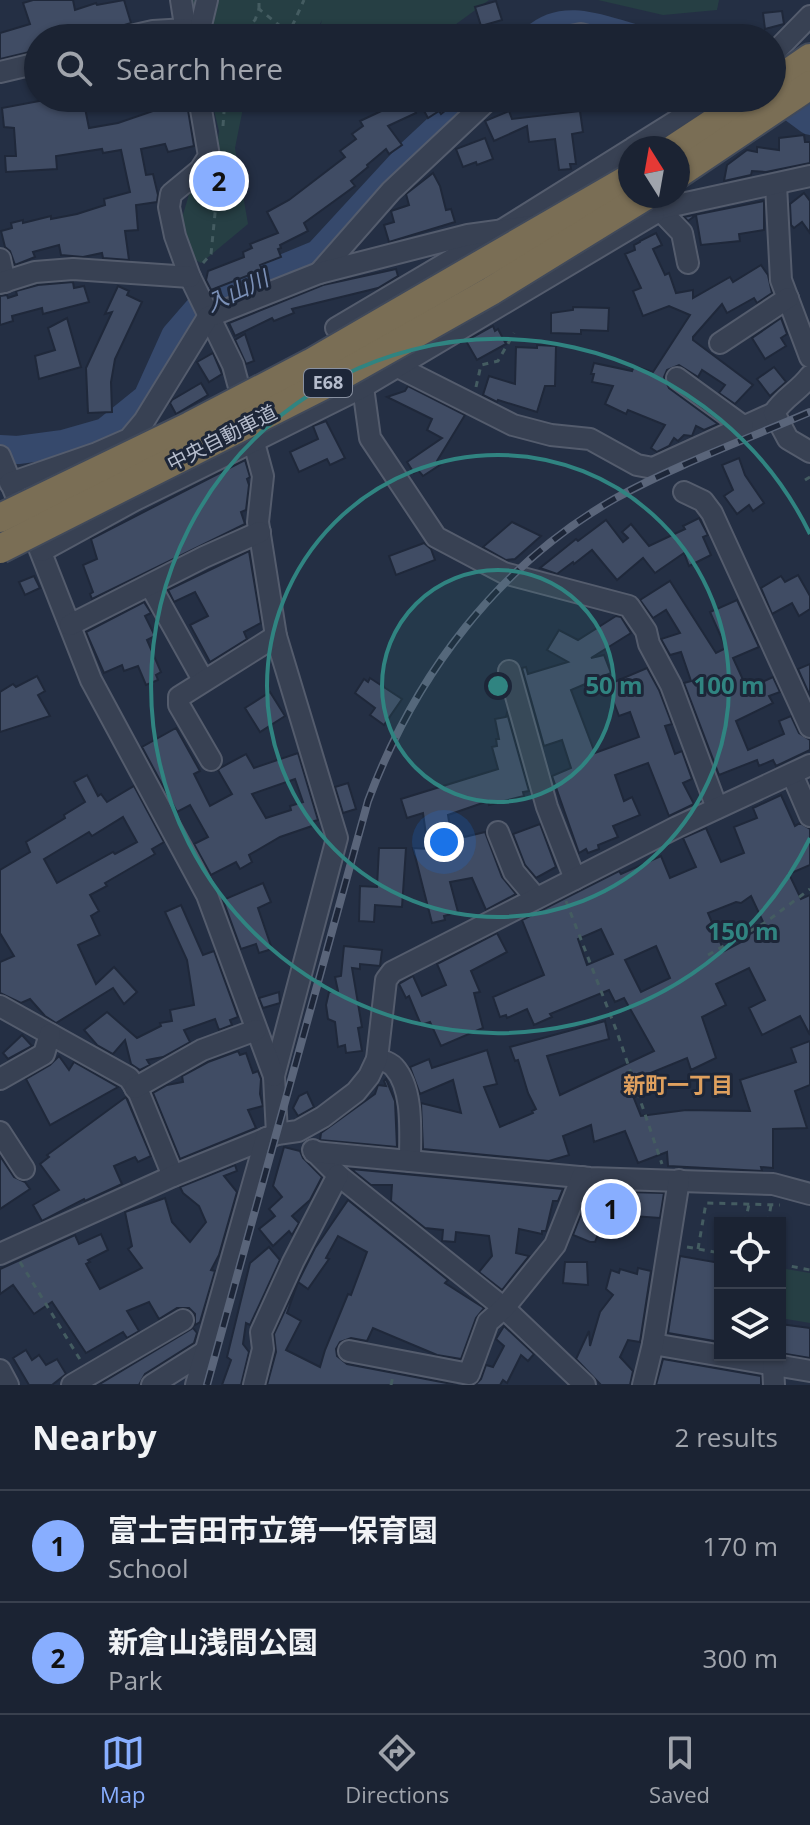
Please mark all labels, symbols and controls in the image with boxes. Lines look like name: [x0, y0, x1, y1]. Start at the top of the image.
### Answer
search box: [24, 24, 786, 112]
icon: search: [52, 46, 96, 90]
text: Search here: [116, 48, 283, 89]
north arrow: [618, 136, 690, 208]
pin: 2: [193, 151, 245, 211]
water label: 入山川: [200, 262, 275, 318]
road number: E68: [304, 369, 352, 397]
street label: 中央自動車道: [162, 398, 281, 477]
text: 50 m: [585, 668, 643, 701]
text: 100 m: [694, 668, 764, 701]
centre of rings: [484, 672, 512, 700]
your location: [424, 822, 464, 862]
text: 150 m: [708, 914, 778, 947]
district label: 新町一丁目: [623, 1069, 733, 1099]
pin: 1: [585, 1179, 637, 1239]
map controls: [714, 1217, 786, 1361]
button: locate: [714, 1217, 786, 1289]
button: layers: [714, 1289, 786, 1361]
text: Nearby: [32, 1414, 157, 1460]
text: 2 results: [675, 1419, 778, 1455]
text: 富士吉田市立第一保育園: [108, 1509, 438, 1550]
text: 1: [51, 1528, 65, 1564]
text: 170 m: [703, 1528, 778, 1564]
text: School: [108, 1550, 189, 1586]
text: 新倉山浅間公園: [108, 1621, 318, 1662]
text: 2: [51, 1640, 65, 1676]
text: 300 m: [703, 1640, 778, 1676]
text: Park: [108, 1662, 162, 1698]
tab: Map: [100, 1731, 145, 1809]
tab: Directions: [345, 1731, 449, 1809]
tab: Saved: [649, 1731, 710, 1809]

